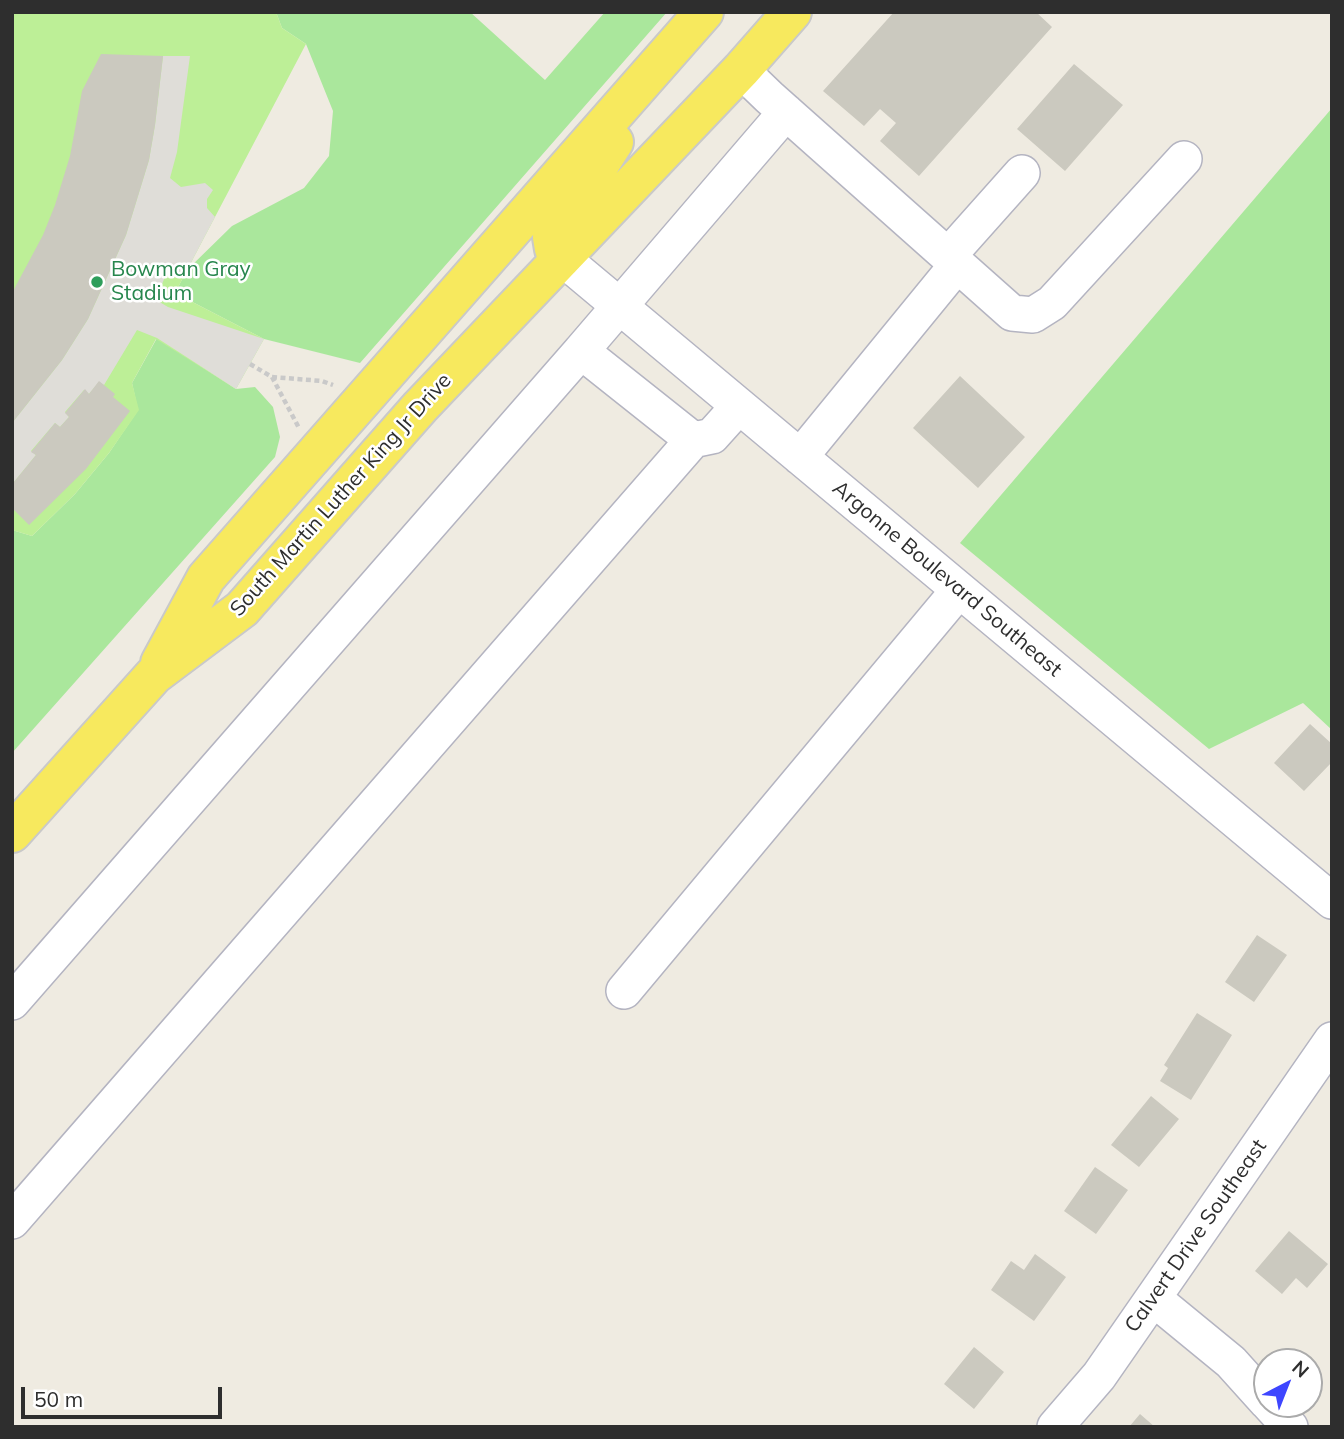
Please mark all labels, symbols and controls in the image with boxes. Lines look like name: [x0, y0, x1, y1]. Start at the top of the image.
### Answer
place label: Bowman Gray Stadium: [111, 257, 251, 307]
marker: Bowman Gray Stadium: [89, 274, 105, 290]
street label: South Martin Luther King Jr Drive: [225, 368, 457, 622]
street label: Argonne Boulevard Southeast: [827, 476, 1067, 682]
street label: Calvert Drive Southeast: [1120, 1135, 1272, 1337]
north arrow: [1253, 1348, 1323, 1418]
text: N: [1287, 1355, 1314, 1383]
scale bar: [24, 1372, 226, 1416]
text: 50 m: [34, 1386, 83, 1412]

